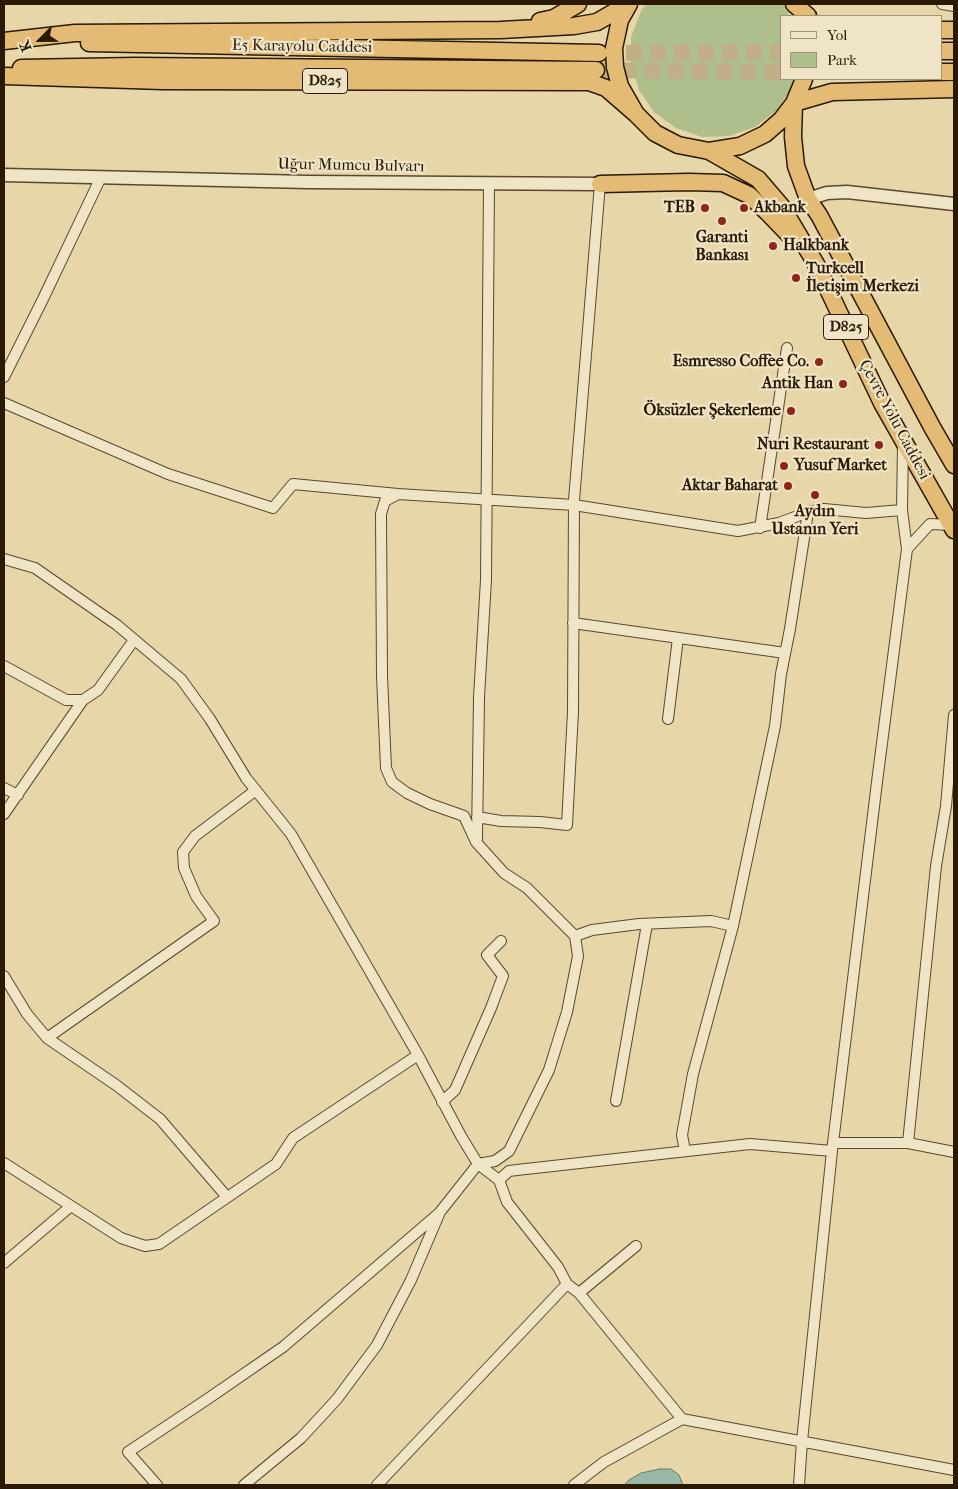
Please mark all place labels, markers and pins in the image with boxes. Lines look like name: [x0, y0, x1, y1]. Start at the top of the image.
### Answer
place label: TEB: [664, 198, 695, 218]
place label: Akbank: [754, 198, 806, 218]
marker: TEB: [699, 202, 711, 214]
marker: Akbank: [738, 202, 750, 214]
marker: Garanti Bankası: [716, 215, 728, 227]
place label: Garanti Bankası: [695, 228, 749, 266]
place label: Halkbank: [783, 236, 849, 256]
marker: Halkbank: [767, 240, 779, 252]
place label: Turkcell İletişim Merkezi: [806, 259, 919, 297]
marker: Turkcell İletişim Merkezi: [790, 272, 802, 284]
place label: Esmresso Coffee Co.: [672, 352, 809, 372]
marker: Esmresso Coffee Co.: [813, 356, 825, 368]
place label: Antik Han: [762, 374, 833, 394]
marker: Antik Han: [837, 378, 849, 390]
place label: Öksüzler Şekerleme: [644, 401, 781, 421]
marker: Öksüzler Şekerleme: [785, 405, 797, 417]
place label: Nuri Restaurant: [757, 435, 869, 455]
marker: Nuri Restaurant: [873, 439, 885, 451]
place label: Yusuf Market: [794, 456, 887, 476]
marker: Yusuf Market: [778, 460, 790, 472]
place label: Aktar Baharat: [682, 476, 778, 496]
marker: Aktar Baharat: [782, 480, 794, 492]
marker: Aydın Ustanın Yeri: [809, 489, 821, 501]
place label: Aydın Ustanın Yeri: [771, 502, 859, 540]

